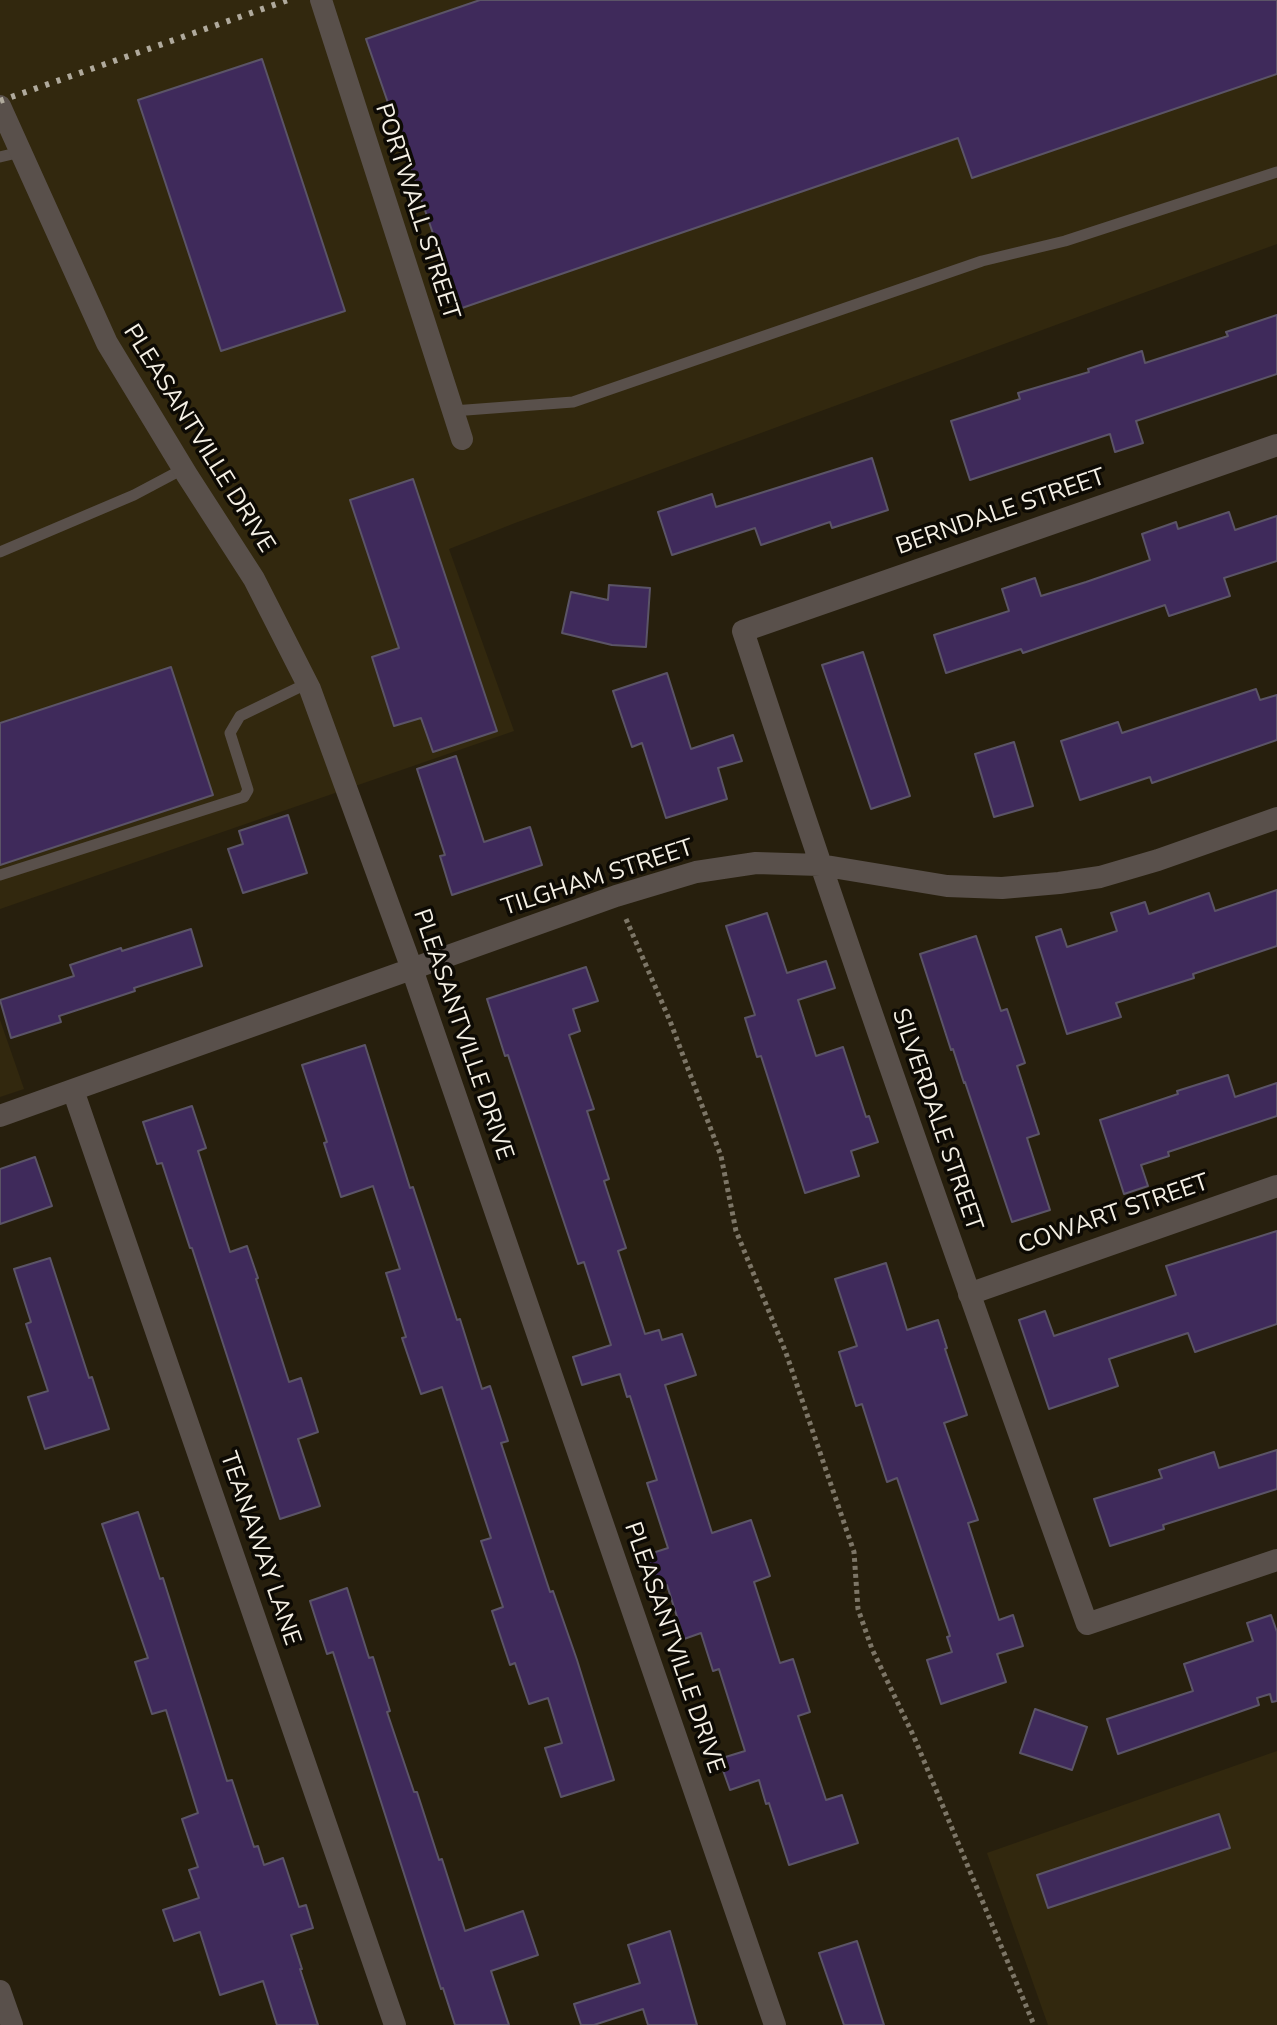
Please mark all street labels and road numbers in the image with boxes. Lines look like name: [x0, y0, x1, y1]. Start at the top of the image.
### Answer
street label: PORTWALL STREET: [367, 100, 465, 324]
street label: PLEASANTVILLE DRIVE: [116, 320, 280, 558]
street label: BERNDALE STREET: [893, 464, 1109, 562]
street label: TILGHAM STREET: [499, 834, 697, 924]
street label: PLEASANTVILLE DRIVE: [406, 906, 518, 1164]
street label: SILVERDALE STREET: [884, 1005, 988, 1235]
street label: COWART STREET: [1015, 1169, 1213, 1261]
street label: TEANAWAY LANE: [212, 1448, 306, 1650]
street label: PLEASANTVILLE DRIVE: [617, 1519, 729, 1777]

